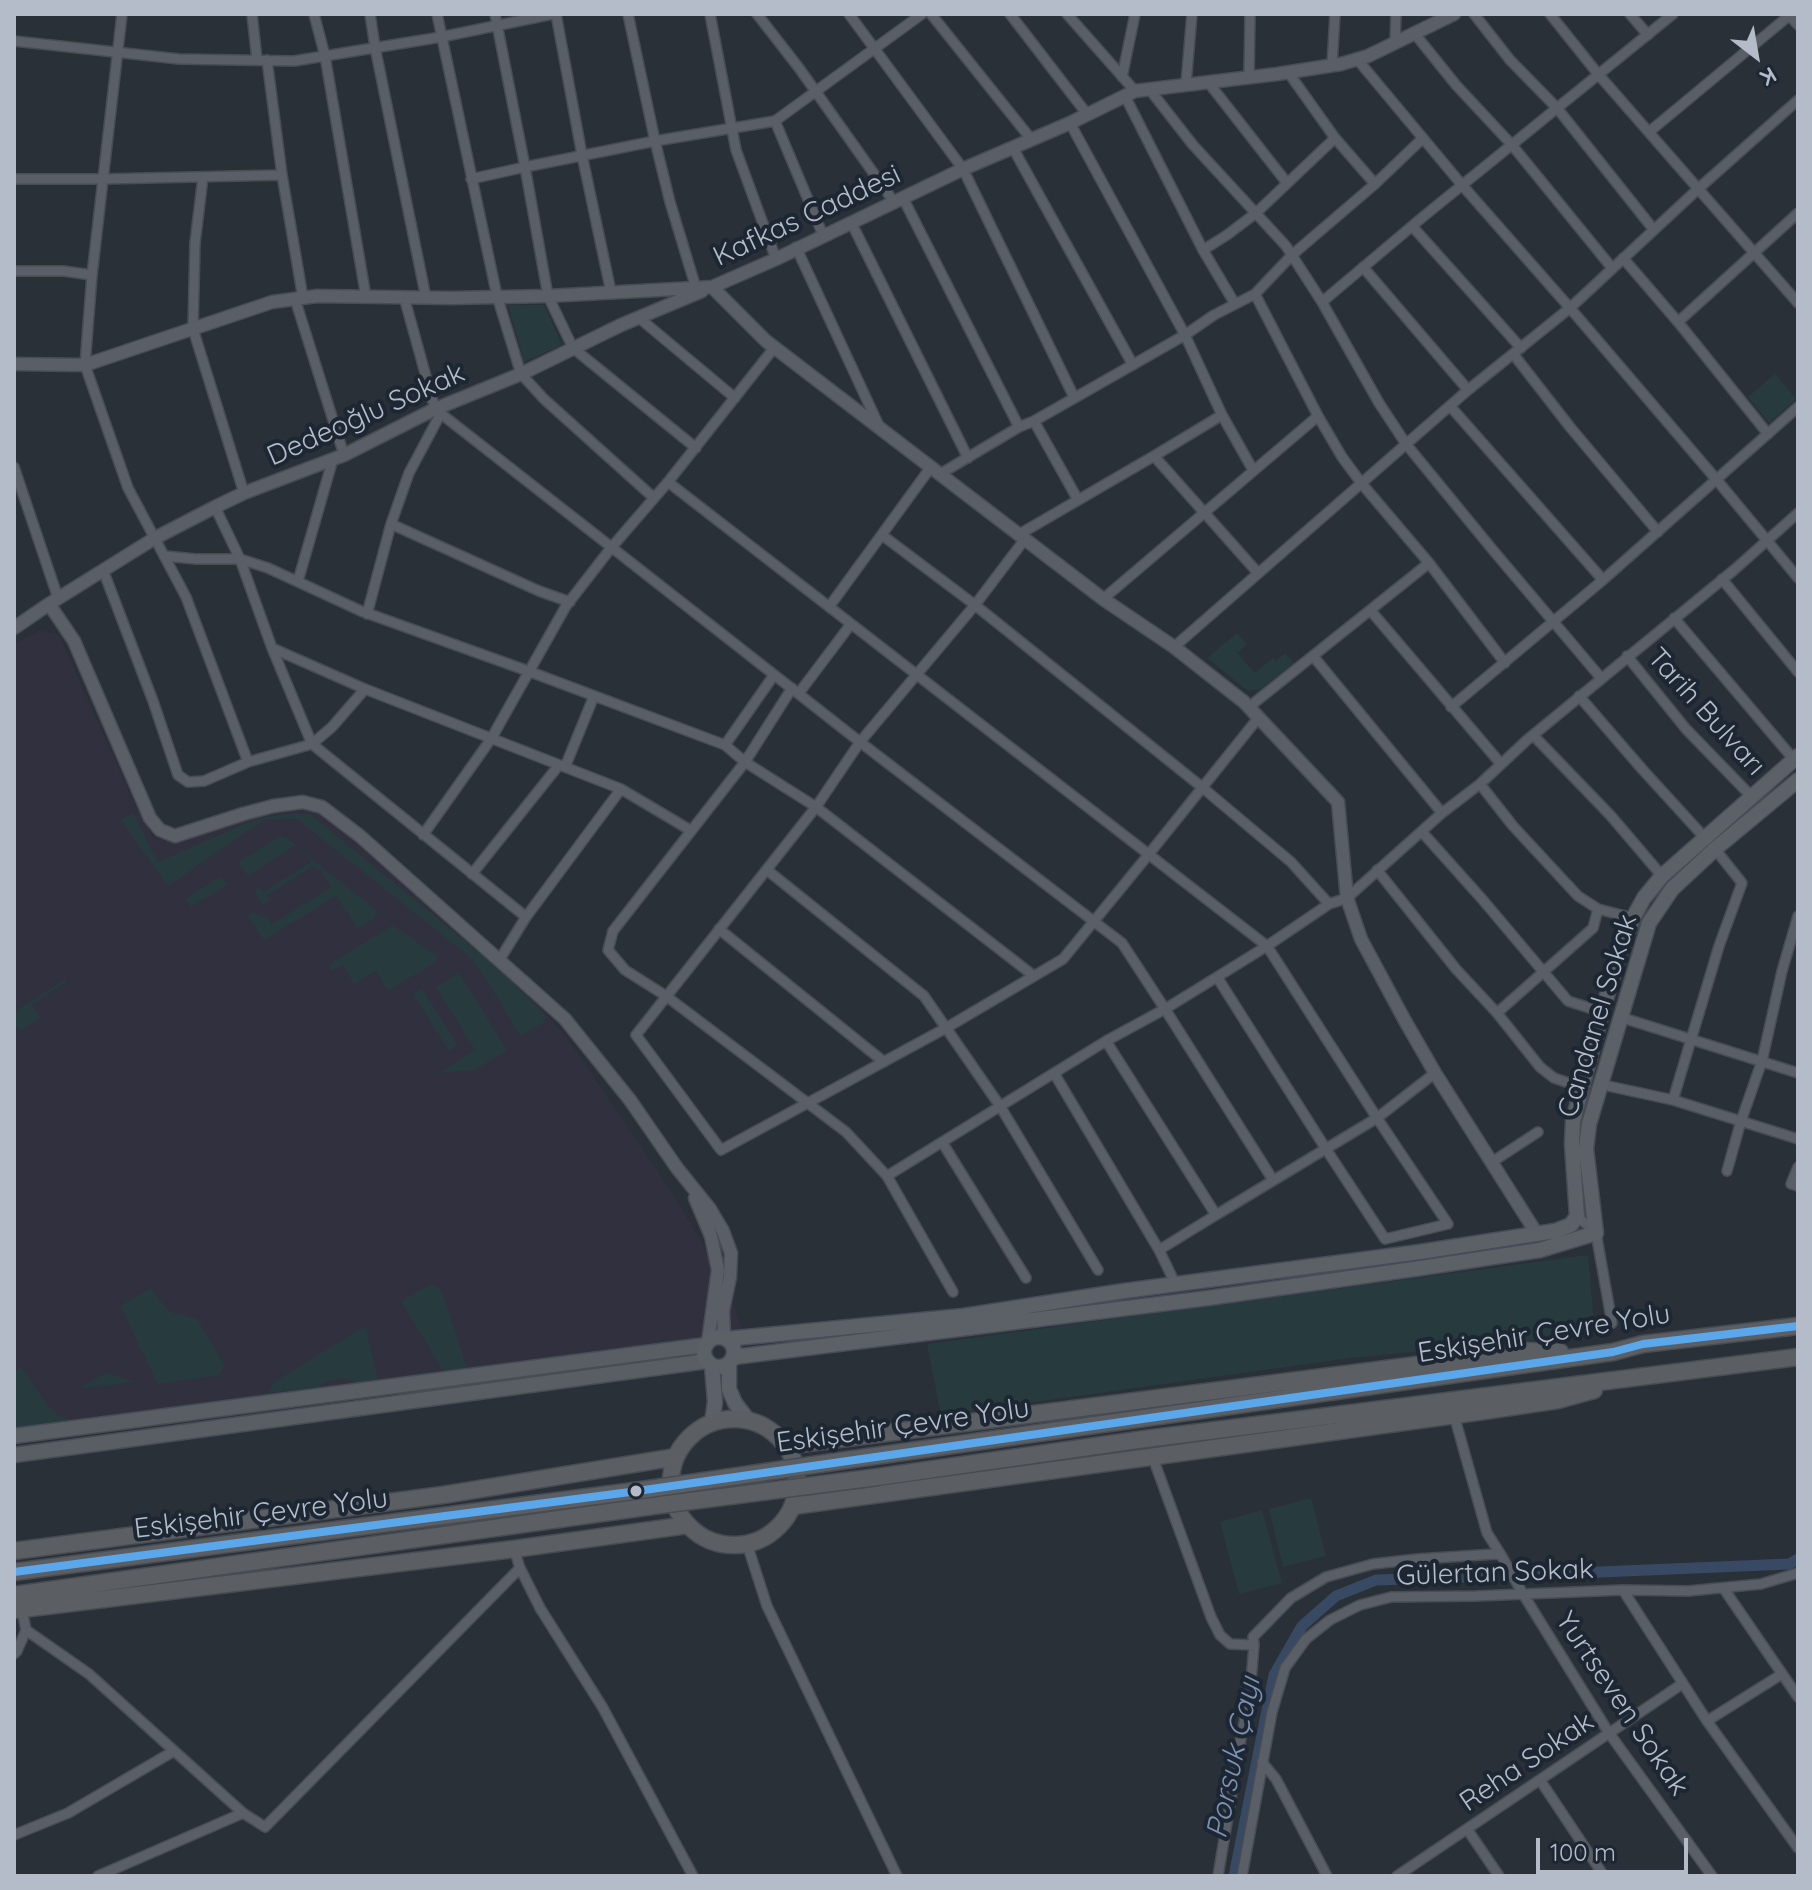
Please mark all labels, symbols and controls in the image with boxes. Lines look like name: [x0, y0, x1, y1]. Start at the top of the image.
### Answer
north arrow: [1716, 16, 1796, 96]
text: K: [1755, 61, 1782, 92]
street label: Kafkas Caddesi: [708, 158, 906, 274]
street label: Dedeoğlu Sokak: [262, 356, 470, 474]
street label: Tarih Bulvarı: [1640, 641, 1772, 783]
street label: Candanel Sokak: [1551, 910, 1645, 1122]
street label: Eskişehir Çevre Yolu: [1415, 1297, 1673, 1371]
street label: Eskişehir Çevre Yolu: [774, 1392, 1032, 1460]
street label: Eskişehir Çevre Yolu: [132, 1482, 390, 1546]
unlabelled marker: [628, 1483, 644, 1499]
street label: Gülertan Sokak: [1396, 1553, 1594, 1593]
street label: Yurtseven Sokak: [1548, 1606, 1696, 1802]
water label: Porsuk Çayı: [1199, 1674, 1269, 1842]
street label: Reha Sokak: [1454, 1705, 1600, 1819]
scale bar: [1540, 1822, 1692, 1872]
text: 100 m: [1550, 1837, 1616, 1867]

